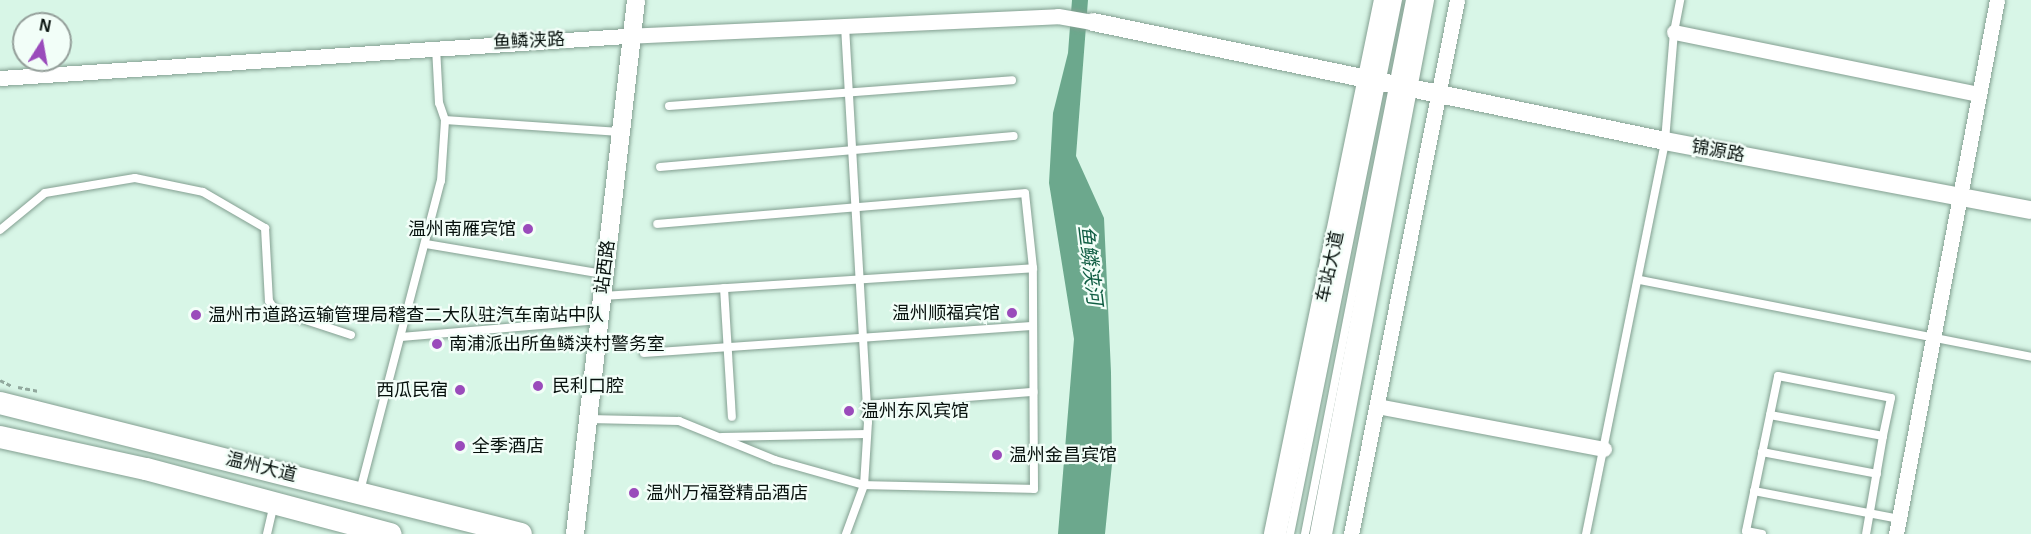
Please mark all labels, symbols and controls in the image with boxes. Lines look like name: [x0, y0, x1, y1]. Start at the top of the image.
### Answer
north arrow: [12, 12, 72, 72]
text: N: [38, 16, 52, 35]
street label: 鱼鳞浃路: [492, 28, 566, 54]
street label: 锦源路: [1690, 136, 1746, 166]
place label: 温州南雁宾馆: [408, 218, 516, 240]
marker: 温州南雁宾馆: [521, 222, 535, 236]
water label: 鱼鳞浃河: [1073, 224, 1107, 306]
street label: 车站大道: [1312, 230, 1348, 304]
street label: 站西路: [591, 239, 619, 295]
place label: 温州顺福宾馆: [892, 302, 1000, 324]
place label: 温州市道路运输管理局稽查二大队驻汽车南站中队: [208, 304, 604, 326]
marker: 温州顺福宾馆: [1005, 306, 1019, 320]
marker: 温州市道路运输管理局稽查二大队驻汽车南站中队: [189, 308, 203, 322]
place label: 南浦派出所鱼鳞浃村警务室: [449, 333, 665, 355]
marker: 南浦派出所鱼鳞浃村警务室: [430, 337, 444, 351]
place label: 民利口腔: [552, 375, 624, 397]
marker: 民利口腔: [529, 377, 547, 395]
place label: 西瓜民宿: [376, 379, 448, 401]
marker: 西瓜民宿: [453, 383, 467, 397]
place label: 温州东风宾馆: [861, 400, 969, 422]
marker: 温州东风宾馆: [842, 404, 856, 418]
place label: 全季酒店: [472, 435, 544, 457]
marker: 全季酒店: [453, 439, 467, 453]
place label: 温州金昌宾馆: [1009, 444, 1117, 466]
street label: 温州大道: [223, 448, 299, 486]
marker: 温州金昌宾馆: [990, 448, 1004, 462]
place label: 温州万福登精品酒店: [646, 482, 808, 504]
marker: 温州万福登精品酒店: [627, 486, 641, 500]

